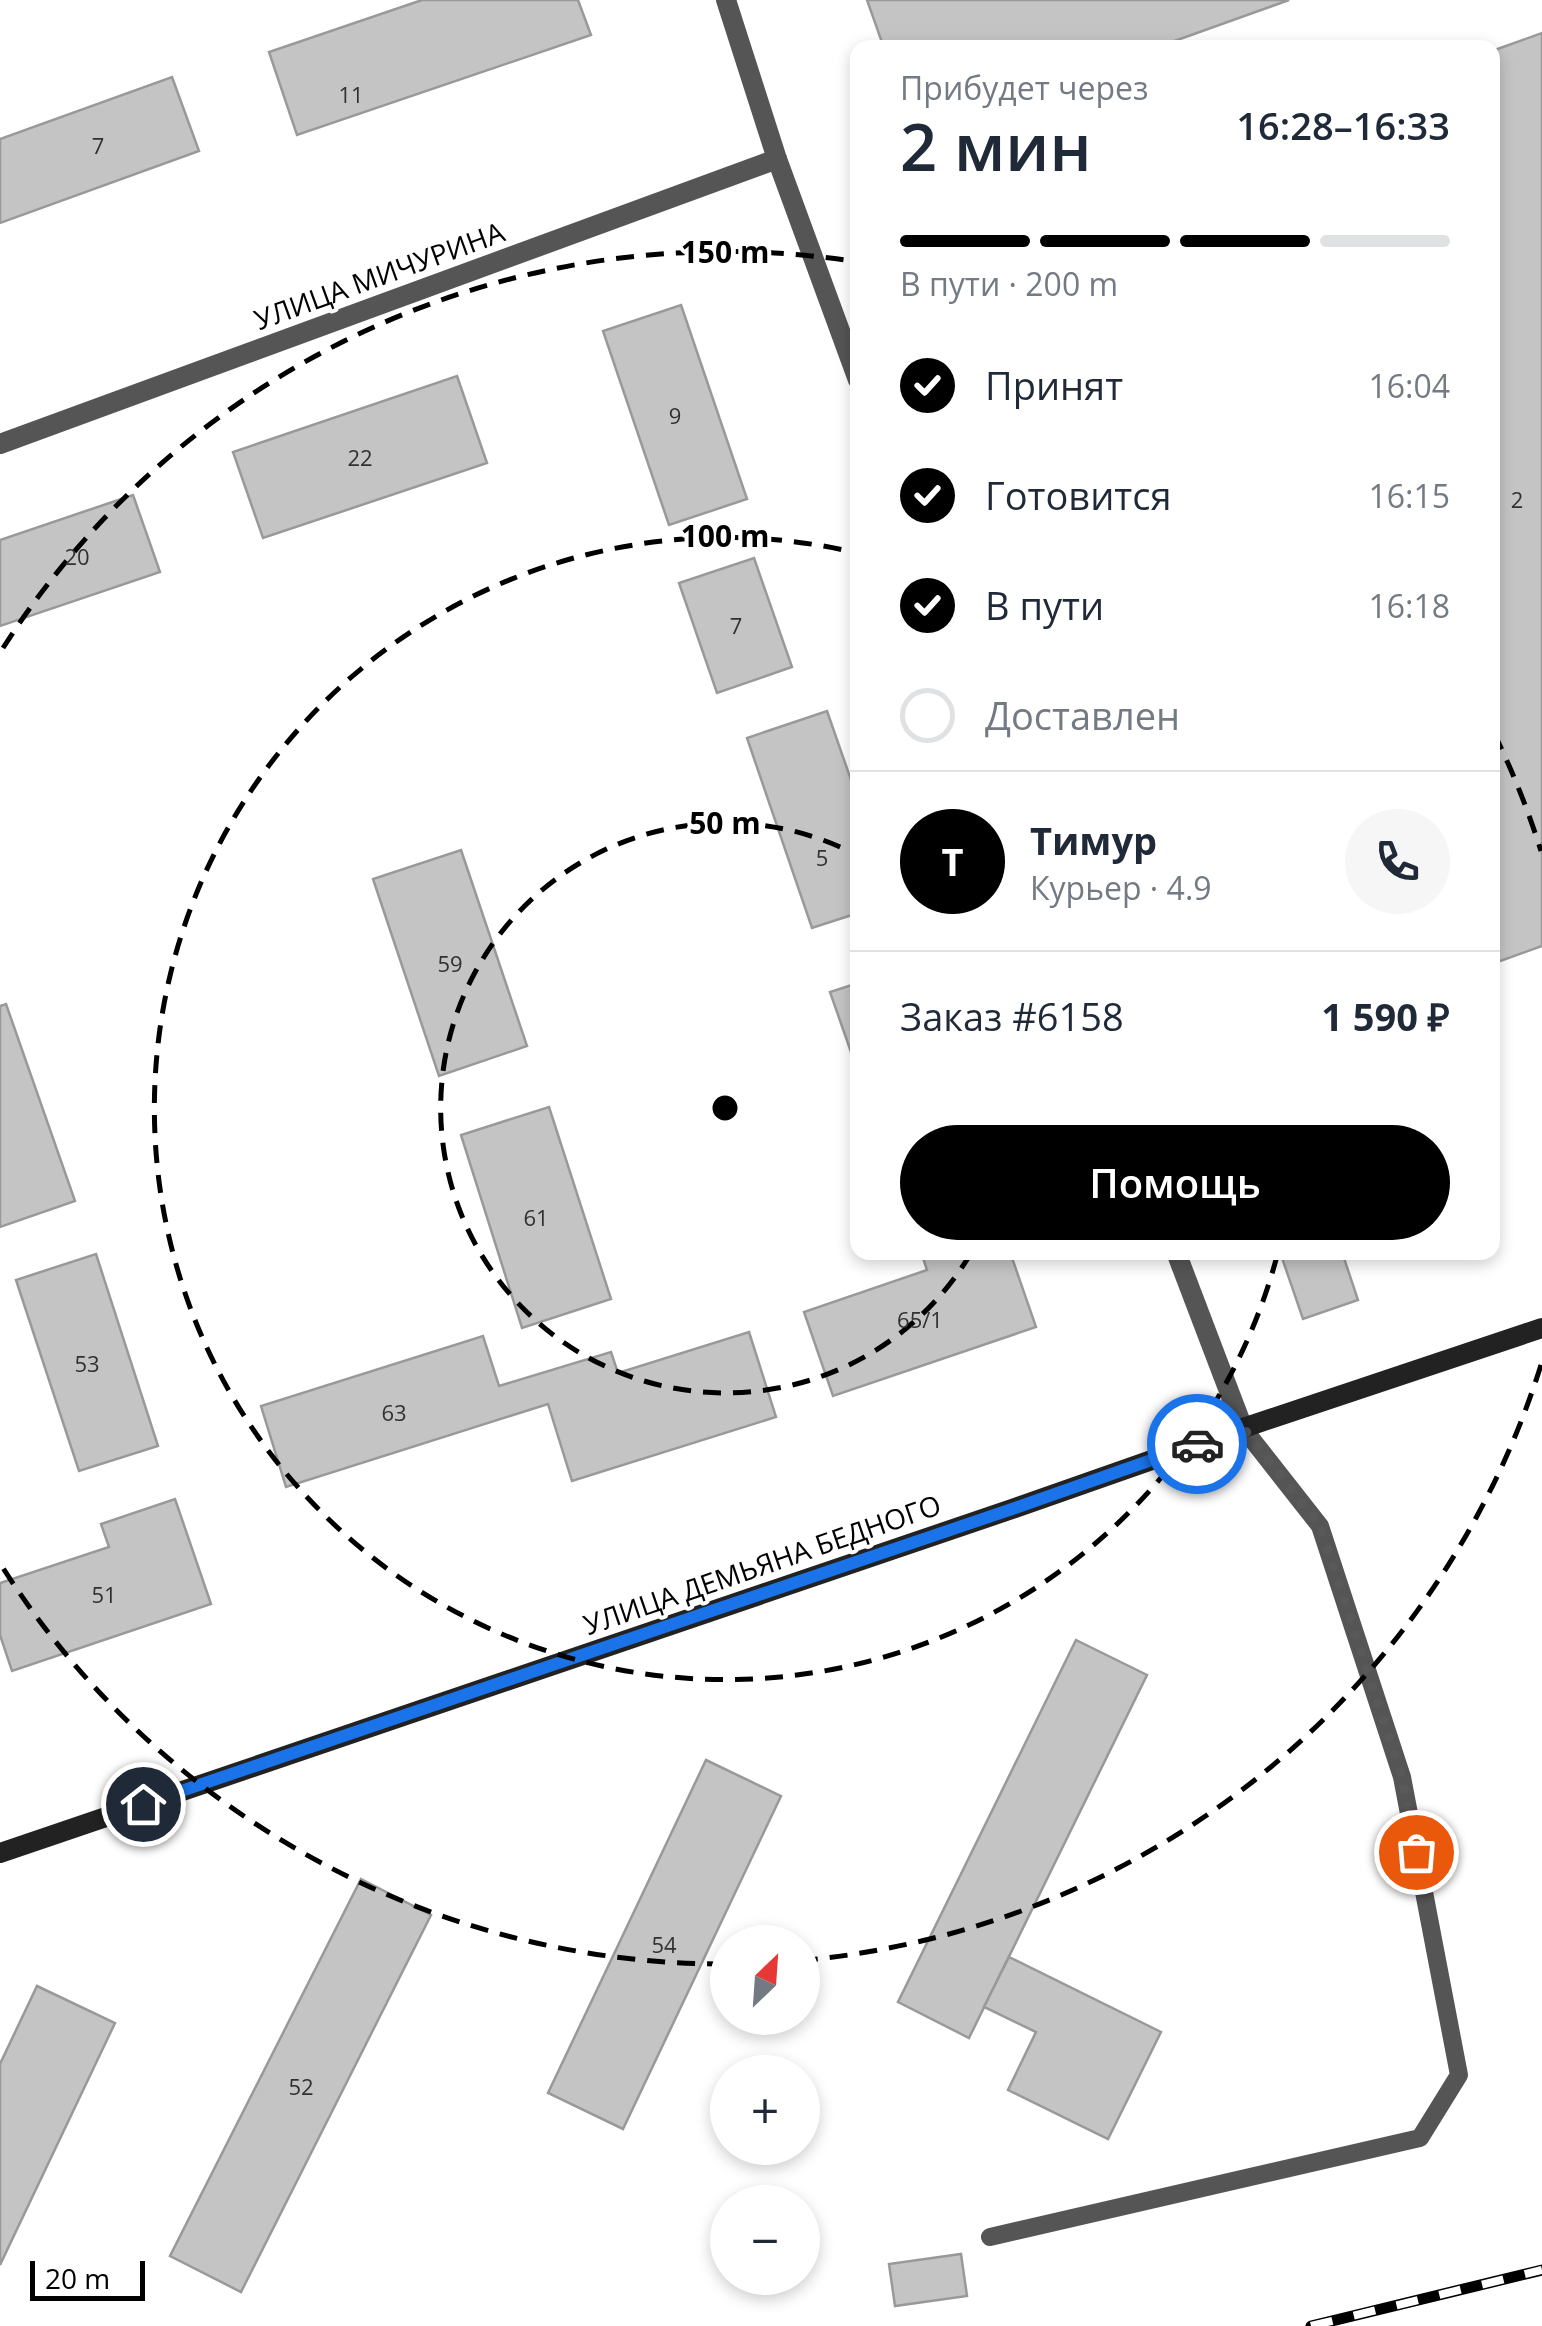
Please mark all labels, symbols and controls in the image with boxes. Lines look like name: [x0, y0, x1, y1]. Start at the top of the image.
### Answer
text: Прибудет через: [900, 66, 1148, 109]
house number: 11: [338, 79, 364, 109]
text: 16:28–16:33: [1236, 99, 1450, 151]
text: 2 мин: [900, 102, 1092, 190]
house number: 7: [92, 130, 104, 160]
street label: УЛИЦА МИЧУРИНА: [249, 212, 510, 338]
text: 150 m: [681, 231, 769, 272]
text: В пути · 200 m: [900, 262, 1118, 305]
icon: check: [900, 358, 955, 413]
text: Принят: [985, 359, 1123, 411]
text: 16:04: [1368, 364, 1450, 407]
house number: 9: [669, 400, 681, 430]
house number: 22: [347, 442, 373, 472]
icon: check: [900, 468, 955, 523]
text: Готовится: [985, 469, 1171, 521]
text: 16:15: [1368, 474, 1450, 517]
house number: 2: [1511, 484, 1523, 514]
text: 100 m: [681, 515, 769, 556]
house number: 20: [64, 541, 90, 571]
icon: check: [900, 578, 955, 633]
text: В пути: [985, 579, 1104, 631]
text: 16:18: [1368, 584, 1450, 627]
house number: 7: [730, 610, 742, 640]
text: Доставлен: [985, 689, 1180, 741]
text: 50 m: [689, 802, 761, 843]
button: phone: [1345, 809, 1450, 914]
text: Тимур: [1030, 814, 1157, 866]
text: Т: [941, 835, 964, 887]
house number: 5: [816, 842, 828, 872]
text: Курьер · 4.9: [1030, 866, 1212, 909]
house number: 59: [437, 948, 463, 978]
text: Заказ #6158: [900, 990, 1124, 1042]
text: 1 590 ₽: [1321, 990, 1450, 1042]
centre of rings: [707, 1090, 743, 1126]
button: Помощь: [900, 1125, 1450, 1240]
house number: 61: [523, 1202, 549, 1232]
house number: 65/1: [897, 1304, 943, 1334]
house number: 53: [74, 1348, 100, 1378]
courier: [1147, 1394, 1247, 1494]
house number: 63: [381, 1397, 407, 1427]
icon: car: [1170, 1417, 1225, 1472]
street label: УЛИЦА ДЕМЬЯНА БЕДНОГО: [578, 1485, 946, 1643]
house number: 51: [91, 1579, 117, 1609]
pin: [101, 1762, 186, 1847]
icon: home: [116, 1777, 171, 1832]
pin: [1374, 1810, 1459, 1895]
icon: bag: [1389, 1825, 1444, 1880]
north arrow: [710, 1925, 820, 2035]
map controls: [710, 1925, 820, 2295]
house number: 54: [651, 1929, 677, 1959]
button: +: [710, 2055, 820, 2165]
house number: 52: [288, 2071, 314, 2101]
button: −: [710, 2185, 820, 2295]
scale bar: [30, 2256, 145, 2300]
text: 20 m: [45, 2259, 110, 2297]

